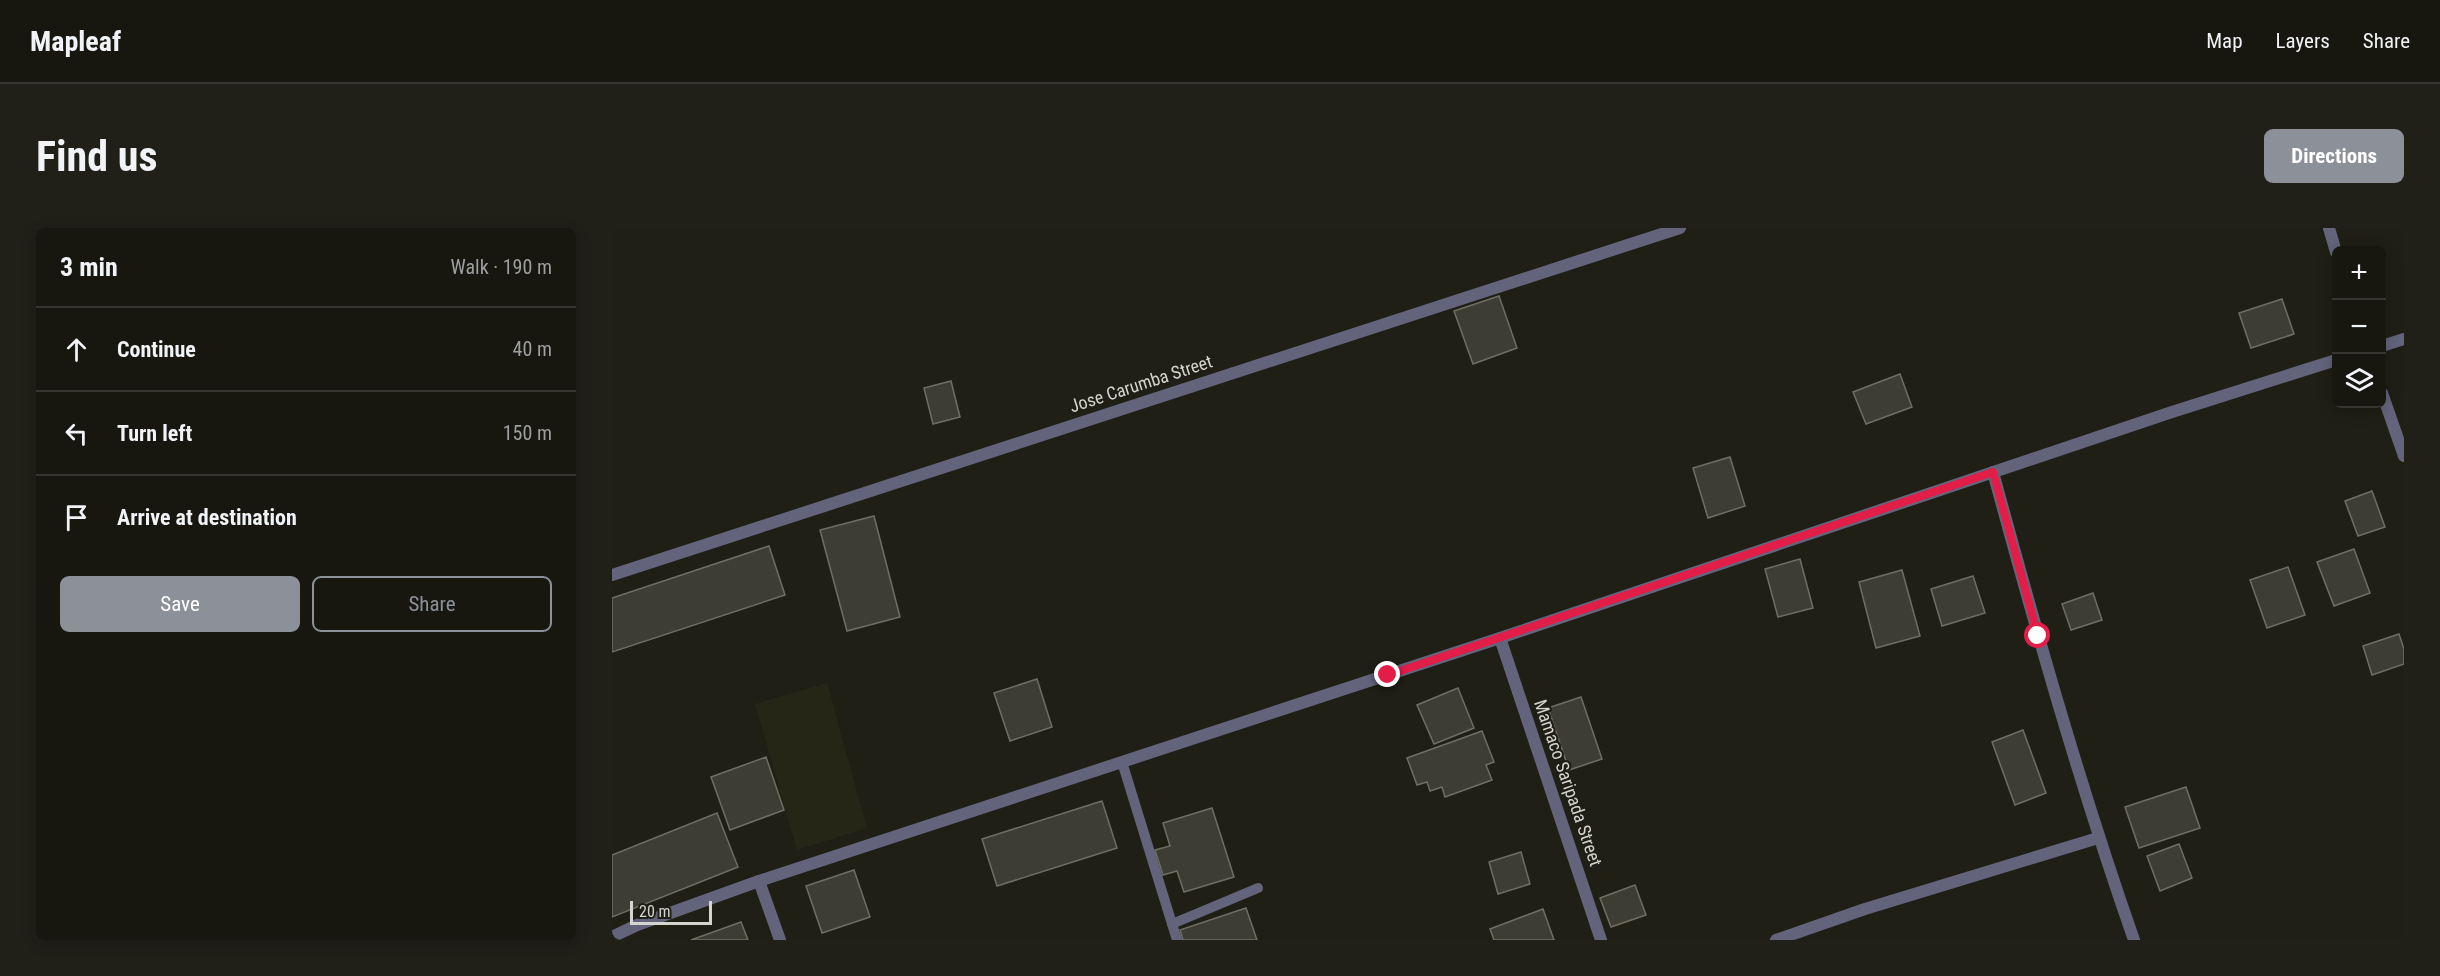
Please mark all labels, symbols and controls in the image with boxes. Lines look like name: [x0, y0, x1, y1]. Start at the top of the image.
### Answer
text: Mapleaf: [30, 25, 121, 58]
text: Map: [2206, 29, 2243, 53]
text: Layers: [2276, 29, 2330, 53]
text: Share: [2363, 29, 2410, 53]
button: Directions: [2264, 129, 2404, 183]
text: Find us: [36, 132, 157, 181]
map controls: [2332, 246, 2386, 408]
button: +: [2332, 246, 2386, 300]
text: 3 min: [60, 252, 118, 282]
text: Walk · 190 m: [451, 255, 552, 279]
button: −: [2332, 300, 2386, 354]
icon: ahead: [60, 333, 93, 366]
text: Continue: [117, 337, 196, 362]
text: 40 m: [513, 337, 552, 361]
street label: Jose Carumba Street: [1067, 351, 1215, 417]
button: layers: [2332, 354, 2386, 408]
icon: left: [60, 417, 93, 450]
text: Turn left: [117, 421, 192, 446]
text: 150 m: [503, 421, 552, 445]
icon: arrive: [60, 501, 93, 534]
text: Arrive at destination: [117, 505, 297, 530]
button: Save: [60, 576, 300, 632]
button: Share: [312, 576, 552, 632]
route start: [2024, 622, 2050, 648]
route end: [1374, 661, 1400, 687]
street label: Mamaco Saripada Street: [1530, 697, 1607, 869]
scale bar: [630, 898, 712, 926]
text: 20 m: [639, 902, 671, 921]

